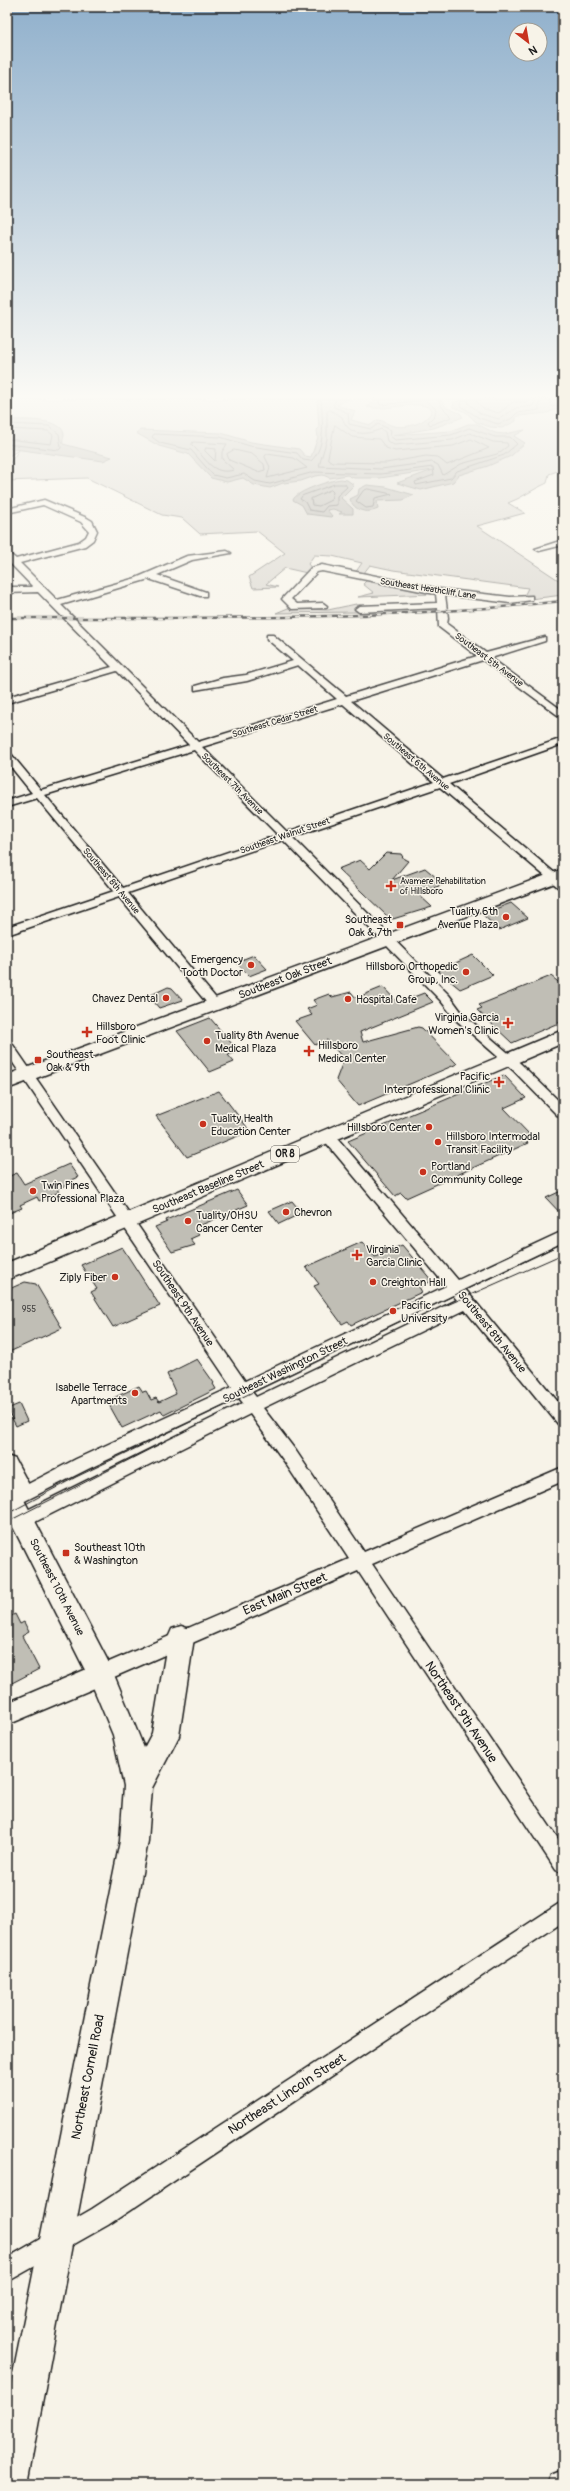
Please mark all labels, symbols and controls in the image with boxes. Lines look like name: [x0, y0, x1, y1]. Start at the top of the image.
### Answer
north arrow: [508, 22, 548, 62]
text: N: [526, 43, 539, 58]
street label: Southeast Heathcliff Lane: [379, 576, 477, 602]
street label: Southeast 5th Avenue: [453, 631, 526, 690]
street label: Southeast Cedar Street: [231, 704, 319, 740]
street label: Southeast 6th Avenue: [381, 731, 452, 793]
street label: Southeast 7th Avenue: [199, 751, 266, 818]
street label: Southeast Walnut Street: [239, 815, 332, 857]
street label: Southeast 8th Avenue: [80, 846, 142, 917]
place label: Avamere Rehabilitation of Hillsboro: [400, 876, 486, 897]
marker: Avamere Rehabilitation of Hillsboro: [385, 880, 397, 892]
place label: Tuality 6th Avenue Plaza: [437, 905, 498, 931]
marker: Tuality 6th Avenue Plaza: [501, 912, 511, 922]
place label: Southeast Oak & 7th: [345, 913, 393, 939]
marker: Southeast Oak & 7th: [395, 920, 405, 930]
place label: Emergency Tooth Doctor: [181, 953, 243, 979]
street label: Southeast Oak Street: [237, 954, 334, 1002]
marker: Emergency Tooth Doctor: [246, 960, 256, 970]
place label: Hillsboro Orthopedic Group, Inc.: [366, 960, 458, 986]
marker: Hillsboro Orthopedic Group, Inc.: [461, 967, 471, 977]
place label: Chavez Dental: [92, 992, 158, 1005]
marker: Chavez Dental: [161, 993, 171, 1003]
place label: Hospital Cafe: [356, 993, 417, 1006]
marker: Hospital Cafe: [343, 994, 353, 1004]
place label: Virginia Garcia Women's Clinic: [428, 1011, 499, 1037]
marker: Virginia Garcia Women's Clinic: [502, 1017, 514, 1029]
place label: Hillsboro Foot Clinic: [96, 1020, 146, 1046]
marker: Hillsboro Foot Clinic: [81, 1026, 93, 1038]
place label: Tuality 8th Avenue Medical Plaza: [215, 1029, 299, 1055]
marker: Tuality 8th Avenue Medical Plaza: [202, 1036, 212, 1046]
place label: Hillsboro Medical Center: [318, 1039, 386, 1065]
marker: Hillsboro Medical Center: [303, 1045, 315, 1057]
place label: Southeast Oak & 9th: [46, 1048, 94, 1074]
marker: Southeast Oak & 9th: [33, 1055, 43, 1065]
place label: Pacific Interprofessional Clinic: [384, 1070, 490, 1096]
marker: Pacific Interprofessional Clinic: [493, 1076, 505, 1088]
place label: Tuality Health Education Center: [211, 1112, 291, 1138]
marker: Tuality Health Education Center: [198, 1119, 208, 1129]
place label: Hillsboro Center: [347, 1121, 421, 1134]
marker: Hillsboro Center: [424, 1122, 434, 1132]
place label: Hillsboro Intermodal Transit Facility: [446, 1130, 540, 1156]
marker: Hillsboro Intermodal Transit Facility: [433, 1137, 443, 1147]
road number: OR 8: [271, 1146, 299, 1162]
street label: Southeast Baseline Street: [150, 1157, 266, 1216]
place label: Portland Community College: [431, 1160, 523, 1186]
marker: Portland Community College: [418, 1167, 428, 1177]
place label: Twin Pines Professional Plaza: [41, 1179, 124, 1205]
marker: Twin Pines Professional Plaza: [28, 1186, 38, 1196]
place label: Chevron: [294, 1206, 332, 1219]
marker: Chevron: [281, 1207, 291, 1217]
place label: Tuality/OHSU Cancer Center: [196, 1209, 263, 1235]
marker: Tuality/OHSU Cancer Center: [183, 1216, 193, 1226]
place label: Virginia Garcia Clinic: [366, 1243, 423, 1269]
marker: Virginia Garcia Clinic: [351, 1249, 363, 1261]
street label: Southeast 9th Avenue: [149, 1257, 217, 1349]
place label: Ziply Fiber: [59, 1271, 107, 1284]
marker: Ziply Fiber: [110, 1272, 120, 1282]
place label: Creighton Hall: [381, 1276, 446, 1289]
marker: Creighton Hall: [368, 1277, 378, 1287]
street label: Southeast 8th Avenue: [455, 1289, 529, 1376]
place label: Pacific University: [401, 1299, 447, 1325]
house number: 955: [22, 1304, 36, 1315]
marker: Pacific University: [388, 1306, 398, 1316]
street label: Southeast Washington Street: [221, 1334, 350, 1406]
place label: Isabelle Terrace Apartments: [55, 1381, 128, 1407]
marker: Isabelle Terrace Apartments: [130, 1388, 140, 1398]
street label: Southeast 10th Avenue: [27, 1536, 87, 1638]
place label: Southeast 10th & Washington: [74, 1541, 145, 1567]
marker: Southeast 10th & Washington: [61, 1548, 71, 1558]
street label: East Main Street: [241, 1569, 330, 1619]
street label: Northeast 9th Avenue: [421, 1658, 501, 1766]
street label: Northeast Cornell Road: [68, 2013, 108, 2141]
street label: Northeast Lincoln Street: [225, 2050, 349, 2138]

